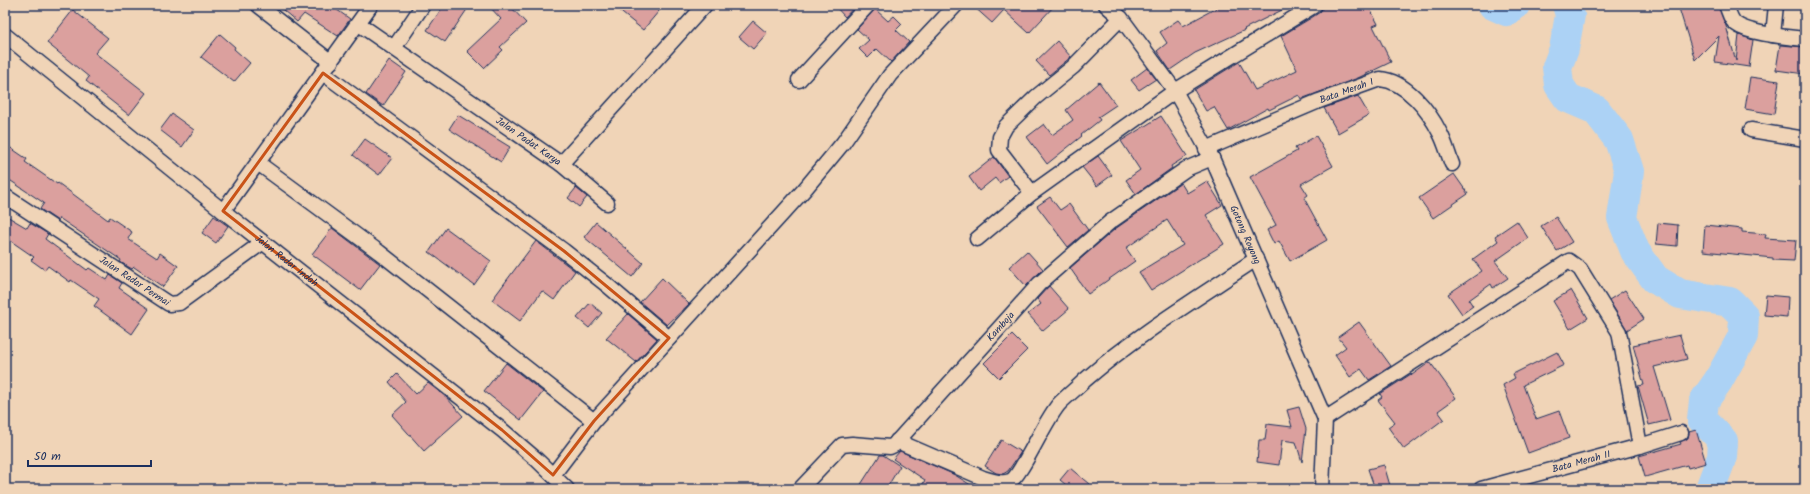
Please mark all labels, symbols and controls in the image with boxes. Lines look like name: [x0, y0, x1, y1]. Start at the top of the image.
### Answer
street label: Bata Merah I: [1317, 74, 1376, 108]
street label: Jalan Padat Karya: [492, 113, 565, 170]
street label: Gotong Royong: [1225, 203, 1265, 267]
street label: Jalan Radar Indah: [251, 231, 322, 291]
street label: Jalan Radar Permai: [96, 252, 174, 311]
street label: Kamboja: [983, 308, 1019, 345]
scale bar: [28, 442, 151, 468]
street label: Bata Merah II: [1550, 446, 1612, 477]
text: 50 m: [34, 447, 61, 466]

